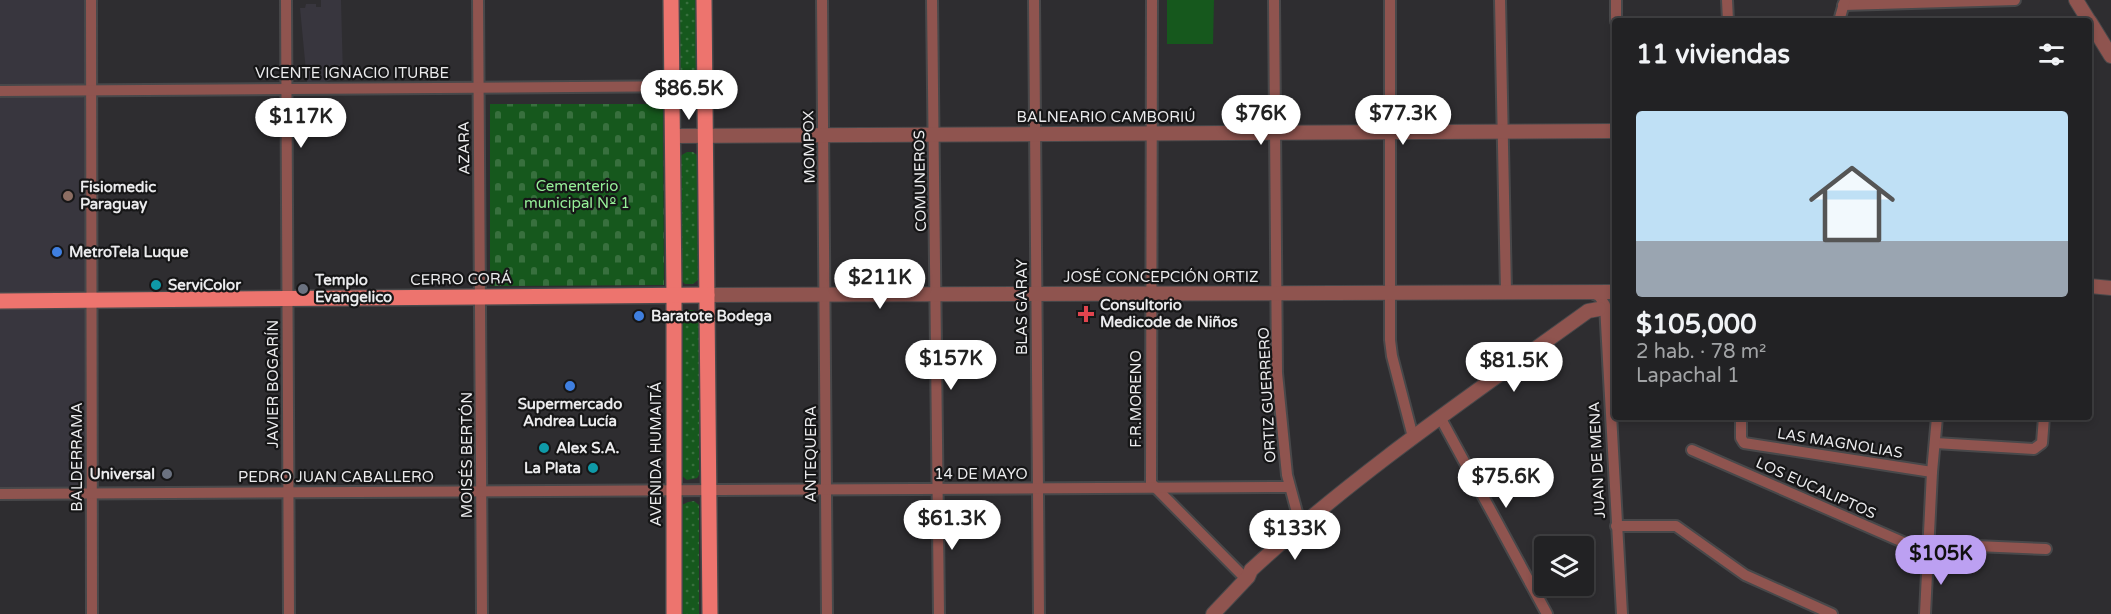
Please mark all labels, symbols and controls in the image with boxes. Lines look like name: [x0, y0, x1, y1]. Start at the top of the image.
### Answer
icon: filters: [2035, 38, 2068, 71]
text: 11 viviendas: [1636, 39, 1790, 70]
street label: VICENTE IGNACIO ITURBE: [255, 64, 449, 82]
pin: $86.5K: [640, 70, 738, 121]
text: $86.5K: [655, 77, 723, 101]
pin: $76K: [1225, 95, 1297, 146]
pin: $77.3K: [1354, 95, 1452, 146]
pin: $117K: [259, 98, 343, 149]
text: $76K: [1236, 102, 1286, 126]
text: $77.3K: [1369, 102, 1437, 126]
text: $117K: [269, 105, 333, 129]
street label: BALNEARIO CAMBORIÚ: [1016, 108, 1196, 126]
street label: MOMPOX: [799, 110, 819, 184]
street label: AZARA: [455, 121, 473, 175]
street label: COMUNEROS: [910, 130, 930, 232]
icon: home: [1798, 150, 1906, 258]
park label: Cementerio municipal Nº 1: [524, 177, 630, 212]
place label: Fisiomedic Paraguay: [80, 178, 156, 214]
marker: Fisiomedic Paraguay: [61, 189, 75, 203]
place label: MetroTela Luque: [69, 243, 189, 262]
marker: MetroTela Luque: [50, 245, 64, 259]
pin: $211K: [838, 259, 922, 310]
street label: BLAS GARAY: [1013, 259, 1031, 355]
text: $211K: [848, 266, 912, 290]
street label: JOSÉ CONCEPCIÓN ORTIZ: [1064, 268, 1258, 286]
street label: CERRO CORÁ: [410, 269, 512, 289]
place label: Templo Evangelico: [314, 271, 392, 307]
place label: ServiColor: [168, 276, 241, 294]
marker: ServiColor: [149, 278, 163, 292]
marker: Templo Evangelico: [296, 282, 310, 296]
place label: Consultorio Medicode de Niños: [1100, 296, 1238, 331]
marker: Consultorio Medicode de Niños: [1077, 305, 1095, 323]
place label: Baratote Bodega: [651, 307, 772, 326]
marker: Baratote Bodega: [632, 309, 646, 323]
text: $105,000: [1636, 309, 1756, 340]
street label: JAVIER BOGARÍN: [264, 320, 282, 448]
street label: ORTIZ GUERRERO: [1254, 327, 1280, 463]
pin: $157K: [909, 340, 993, 391]
text: 2 hab. · 78 m²: [1636, 340, 1766, 364]
pin: $81.5K: [1465, 342, 1563, 393]
text: $157K: [919, 347, 983, 371]
text: $81.5K: [1480, 349, 1548, 373]
street label: F.R.MORENO: [1127, 350, 1145, 448]
text: Lapachal 1: [1636, 364, 1739, 388]
marker: Supermercado Andrea Lucía: [563, 379, 577, 393]
street label: AVENIDA HUMAITÁ: [647, 381, 665, 527]
street label: MOISÉS BERTÓN: [458, 392, 476, 518]
place label: Supermercado Andrea Lucía: [518, 395, 622, 430]
street label: JUAN DE MENA: [1585, 401, 1609, 519]
street label: BALDERRAMA: [68, 402, 86, 512]
street label: ANTEQUERA: [802, 406, 820, 502]
street label: LAS MAGNOLIAS: [1776, 424, 1904, 462]
place label: Alex S.A.: [556, 439, 620, 457]
marker: Alex S.A.: [537, 441, 551, 455]
street label: LOS EUCALIPTOS: [1753, 453, 1879, 523]
pin: $75.6K: [1457, 458, 1555, 509]
place label: La Plata: [524, 459, 581, 477]
marker: La Plata: [586, 461, 600, 475]
place label: Universal: [90, 465, 155, 483]
street label: 14 DE MAYO: [934, 465, 1028, 483]
text: $75.6K: [1472, 465, 1540, 489]
marker: Universal: [160, 467, 174, 481]
street label: PEDRO JUAN CABALLERO: [238, 468, 434, 486]
pin: $61.3K: [903, 500, 1001, 551]
text: $61.3K: [918, 507, 986, 531]
pin: $133K: [1253, 510, 1337, 561]
text: $133K: [1263, 517, 1327, 541]
pin: $105K: [1899, 535, 1983, 586]
map controls: [1534, 536, 1594, 596]
button: layers: [1534, 536, 1594, 596]
text: $105K: [1909, 542, 1973, 566]

